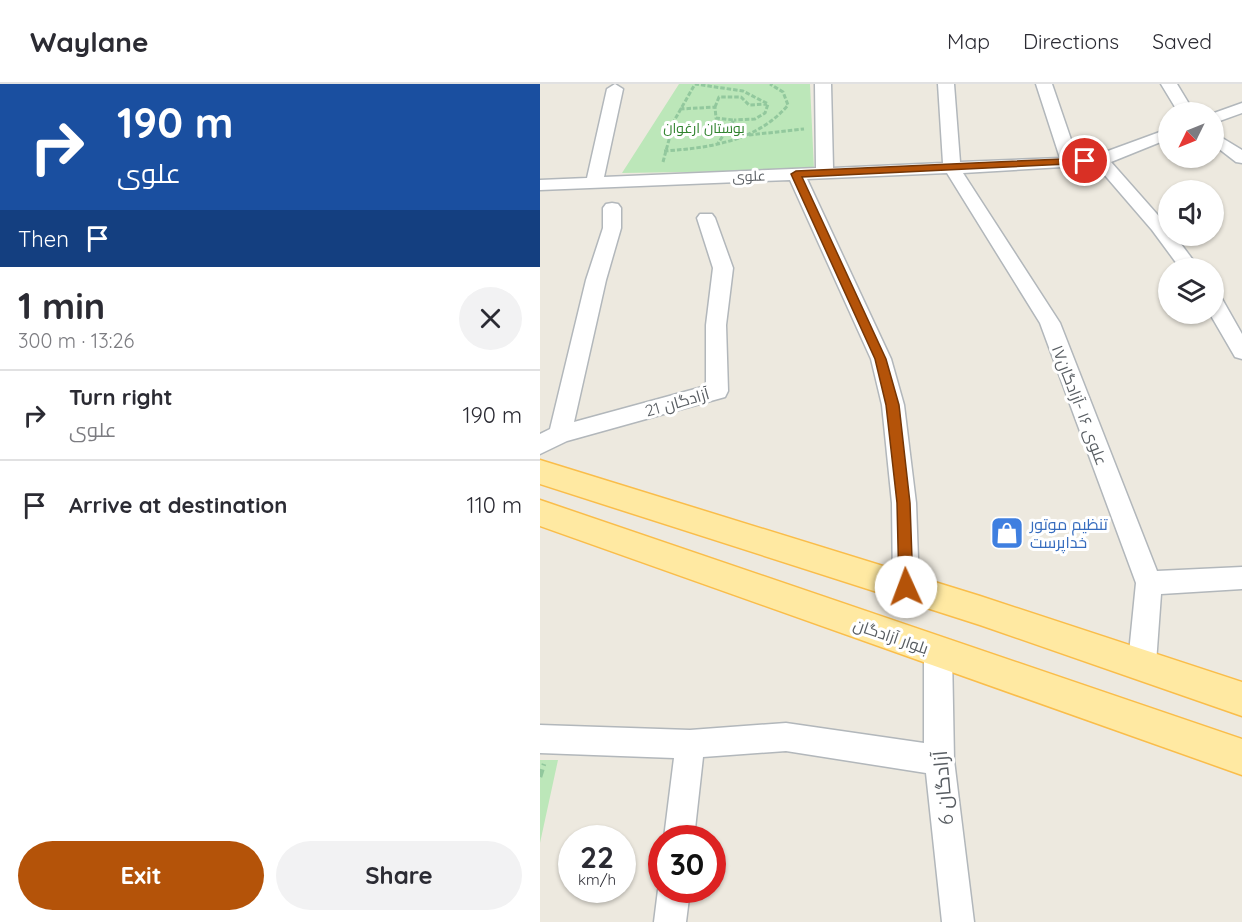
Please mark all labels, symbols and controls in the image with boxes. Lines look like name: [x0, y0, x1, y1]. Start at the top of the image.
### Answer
text: Waylane: [30, 24, 149, 59]
text: Map: [947, 28, 990, 54]
text: Directions: [1023, 28, 1119, 54]
text: Saved: [1152, 28, 1212, 54]
text: 190 m: [117, 96, 233, 149]
north arrow: [1158, 102, 1224, 168]
map controls: [1158, 102, 1224, 324]
icon: right: [18, 108, 96, 186]
park label: بوستان ارغوان: [663, 119, 745, 137]
pin: [1059, 135, 1110, 186]
icon: arrive: [1068, 144, 1101, 177]
text: علوی: [117, 156, 181, 190]
street label: علوی: [732, 166, 766, 186]
button: sound: [1158, 180, 1224, 246]
icon: arrive: [81, 222, 114, 255]
text: Then: [18, 225, 69, 253]
button: layers: [1158, 258, 1224, 324]
text: 1 min: [18, 283, 105, 328]
button: close: [459, 287, 522, 350]
text: 300 m · 13:26: [18, 328, 134, 353]
street label: علوی ۱۶ -آزادگان۱۷: [1047, 342, 1112, 468]
text: Turn right: [69, 383, 173, 411]
street label: آزادگان 21: [643, 383, 712, 422]
icon: right: [18, 399, 51, 432]
text: 190 m: [462, 401, 522, 429]
text: علوی: [69, 417, 116, 442]
icon: arrive: [18, 489, 51, 522]
text: Arrive at destination: [69, 491, 287, 519]
text: 110 m: [467, 491, 522, 519]
place label: تنظیم موتور خداپرست: [1029, 514, 1109, 554]
shop icon: تنظیم موتور خداپرست: [989, 515, 1025, 551]
position arrow: [874, 555, 938, 619]
street label: بلوار آزادگان: [851, 614, 931, 659]
street label: آزادگان 6: [927, 749, 959, 826]
speed limit sign: 30: [648, 825, 726, 903]
text: 22: [580, 838, 614, 876]
button: Exit: [18, 841, 264, 910]
button: Share: [276, 841, 522, 910]
text: km/h: [578, 870, 616, 889]

